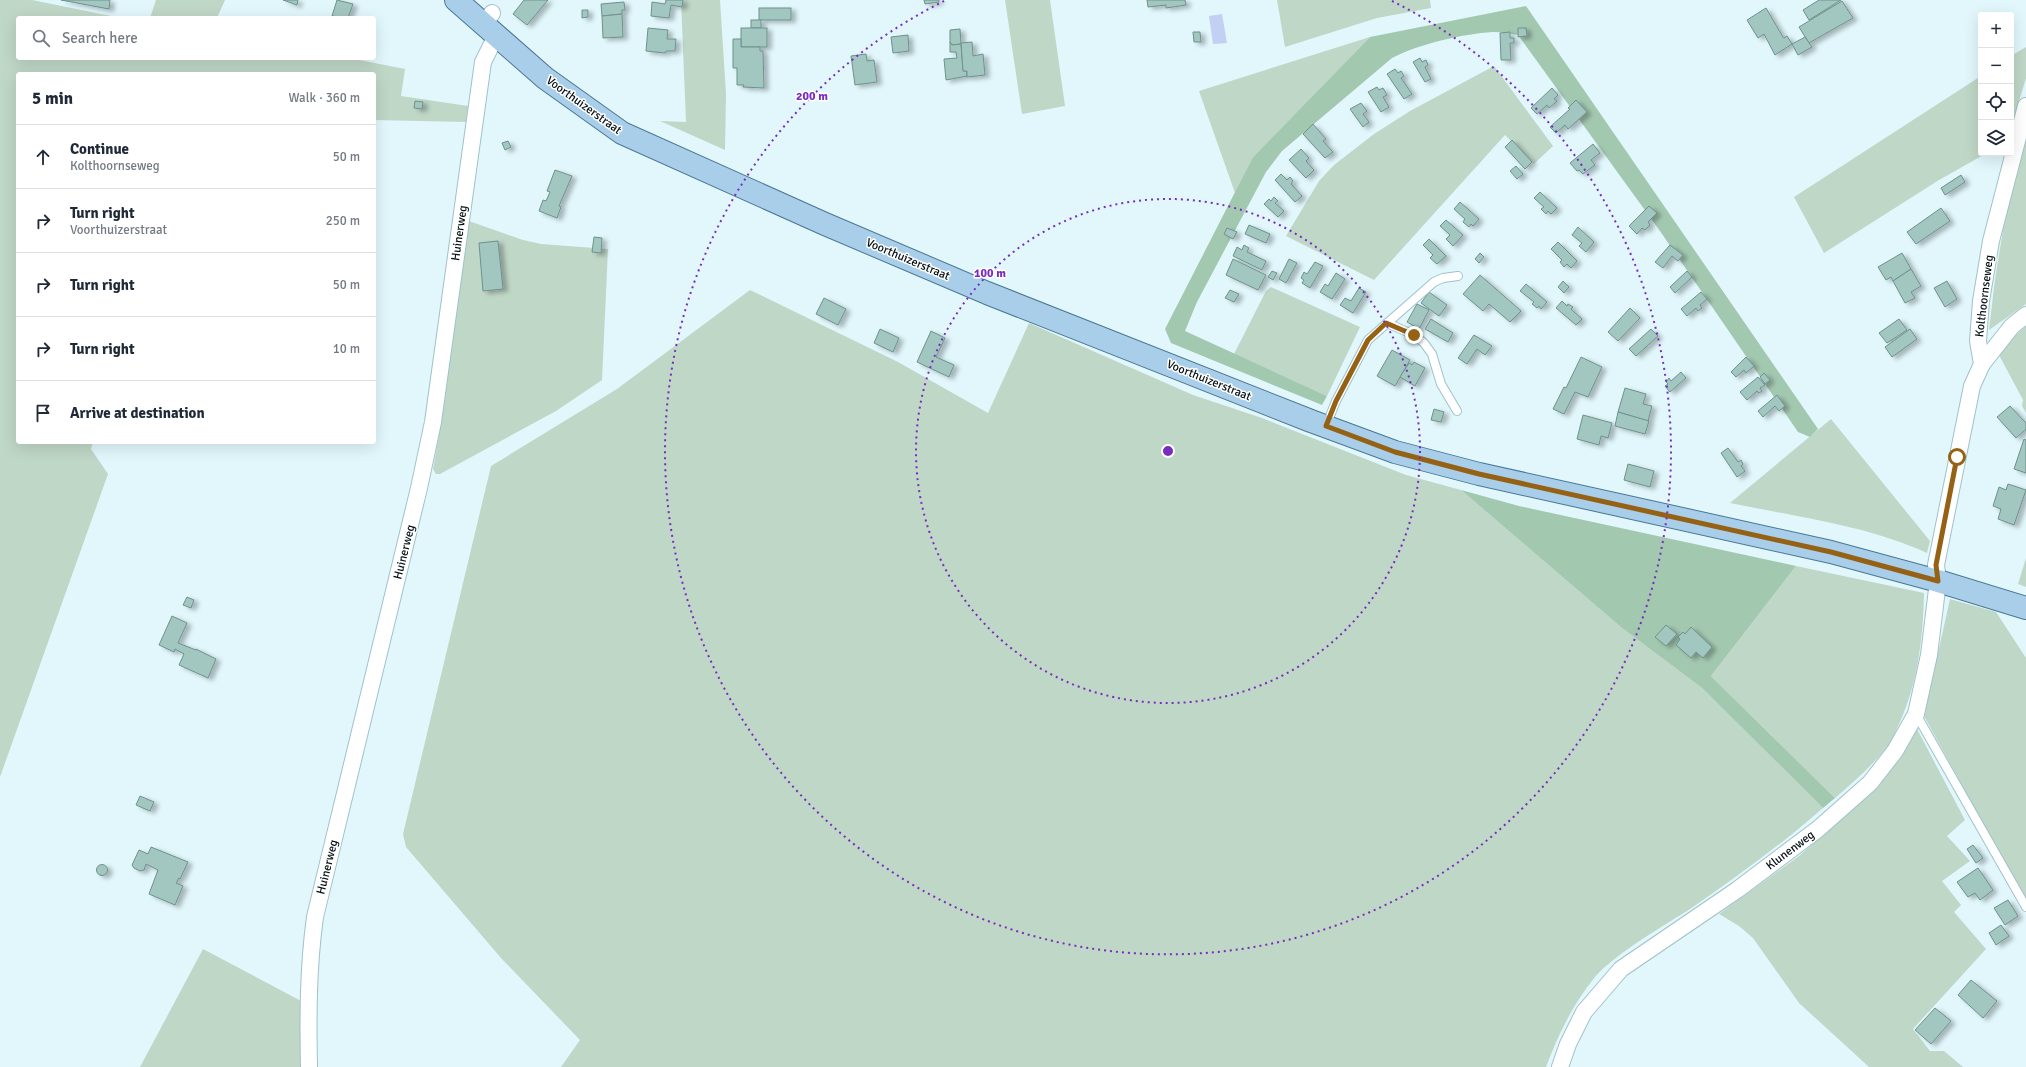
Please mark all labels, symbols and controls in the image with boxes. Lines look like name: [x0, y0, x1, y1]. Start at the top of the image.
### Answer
map controls: [1978, 12, 2014, 156]
button: +: [1978, 12, 2014, 48]
search box: [16, 16, 376, 60]
icon: search: [30, 27, 52, 49]
text: Search here: [62, 29, 138, 47]
button: −: [1978, 48, 2014, 84]
street label: Voorthuizerstraat: [543, 73, 624, 138]
button: locate: [1978, 84, 2014, 120]
text: 5 min: [32, 88, 73, 109]
text: 200 m: [796, 89, 828, 104]
text: Walk · 360 m: [289, 90, 360, 106]
button: layers: [1978, 120, 2014, 156]
text: Continue: [70, 140, 129, 158]
icon: ahead: [32, 146, 54, 168]
text: 50 m: [333, 149, 360, 165]
text: Kolthoornseweg: [70, 158, 160, 174]
text: Turn right: [70, 204, 135, 222]
street label: Huinerweg: [448, 204, 471, 262]
icon: right: [32, 210, 54, 232]
text: 250 m: [326, 213, 360, 229]
text: Voorthuizerstraat: [70, 222, 167, 238]
street label: Voorthuizerstraat: [864, 235, 952, 284]
street label: Kolthoornseweg: [1972, 254, 1997, 338]
text: 100 m: [974, 266, 1006, 281]
icon: right: [32, 274, 54, 296]
text: Turn right: [70, 276, 135, 294]
text: 50 m: [333, 277, 360, 293]
route end: [1405, 326, 1423, 344]
icon: right: [32, 338, 54, 360]
text: Turn right: [70, 340, 135, 358]
text: 10 m: [333, 341, 360, 357]
street label: Voorthuizerstraat: [1164, 357, 1253, 404]
icon: arrive: [32, 402, 54, 424]
text: Arrive at destination: [70, 404, 205, 422]
centre of rings: [1161, 444, 1175, 458]
route start: [1948, 448, 1966, 466]
street label: Huinerweg: [390, 523, 419, 581]
street label: Klunenweg: [1763, 827, 1818, 874]
street label: Huinerweg: [313, 838, 342, 896]

